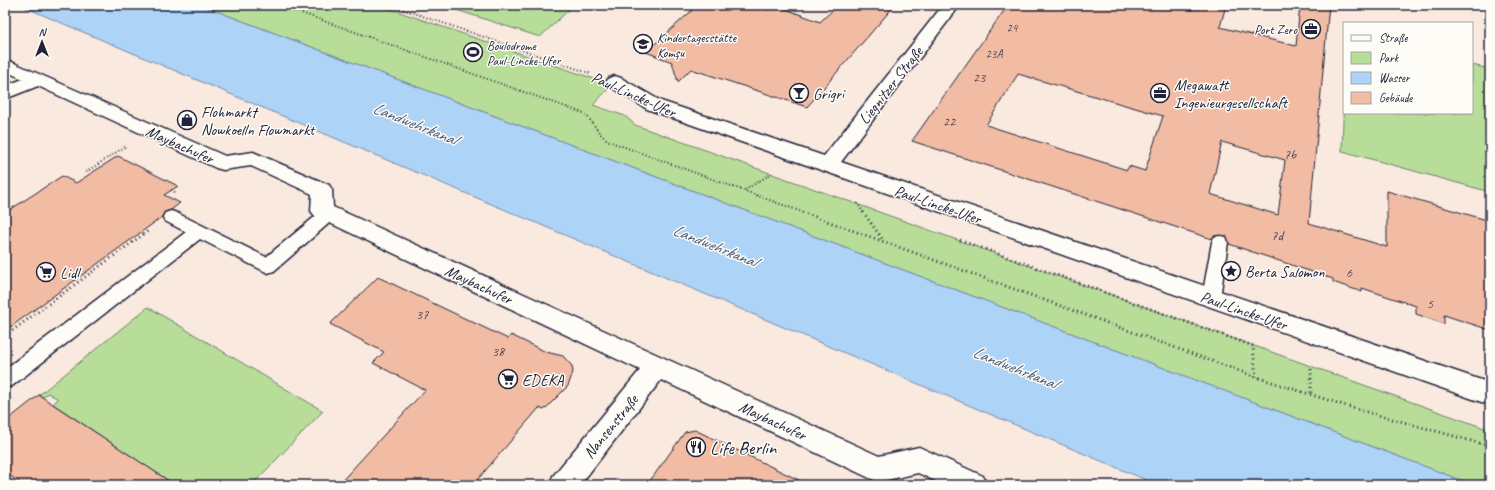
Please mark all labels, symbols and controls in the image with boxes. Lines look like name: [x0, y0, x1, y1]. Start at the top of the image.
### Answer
office icon: Port Zero: [1300, 18, 1322, 40]
house number: 24: [1007, 20, 1019, 36]
north arrow: [22, 22, 62, 62]
place label: Port Zero: [1254, 22, 1298, 38]
legend: [1343, 22, 1473, 114]
text: N: [39, 25, 48, 39]
place label: Kindertagesstätte Komşu: [657, 30, 737, 61]
text: Straße: [1379, 30, 1408, 46]
school or university icon: Kindertagesstätte Komşu: [632, 33, 654, 55]
place label: Boulodrome Paul-Lincke-Ufer: [487, 38, 562, 69]
sports icon: Boulodrome Paul-Lincke-Ufer: [462, 41, 484, 63]
street label: Liegnitzer Straße: [854, 41, 928, 128]
house number: 23A: [986, 46, 1003, 62]
text: Park: [1379, 50, 1400, 66]
street label: Paul-Lincke-Ufer: [588, 67, 680, 123]
house number: 23: [973, 69, 987, 86]
text: Wasser: [1379, 70, 1411, 86]
place label: Megawatt Ingenieurgesellschaft: [1174, 75, 1289, 113]
bar icon: Grigri: [788, 82, 810, 104]
office icon: Megawatt Ingenieurgesellschaft: [1149, 82, 1171, 104]
place label: Grigri: [813, 84, 846, 104]
text: Gebäude: [1379, 90, 1413, 106]
water label: Landwehrkanal: [370, 97, 465, 152]
place label: Flohmarkt Nowkoelln Flowmarkt: [201, 102, 316, 140]
shop icon: Flohmarkt Nowkoelln Flowmarkt: [176, 109, 198, 131]
house number: 22: [943, 113, 957, 130]
street label: Maybachufer: [143, 121, 218, 169]
house number: 7b: [1284, 146, 1297, 163]
street label: Paul-Lincke-Ufer: [892, 181, 985, 230]
water label: Landwehrkanal: [670, 219, 765, 274]
house number: 7d: [1271, 227, 1285, 244]
place icon: Berta Salomon: [1220, 260, 1242, 282]
supermarket icon: Lidl: [35, 261, 57, 283]
street label: Maybachufer: [442, 261, 517, 310]
place label: Berta Salomon: [1245, 262, 1325, 282]
place label: Lidl: [60, 263, 82, 283]
house number: 6: [1346, 264, 1353, 281]
street label: Paul-Lincke-Ufer: [1198, 287, 1291, 336]
house number: 5: [1427, 295, 1434, 312]
house number: 37: [416, 306, 429, 323]
water label: Landwehrkanal: [970, 341, 1065, 396]
house number: 38: [492, 343, 506, 360]
supermarket icon: EDEKA: [497, 368, 519, 390]
place label: EDEKA: [522, 370, 565, 390]
street label: Nansenstraße: [579, 389, 644, 463]
street label: Maybachufer: [736, 397, 811, 446]
restaurant icon: Life Berlin: [685, 436, 707, 458]
place label: Life Berlin: [710, 436, 777, 460]

